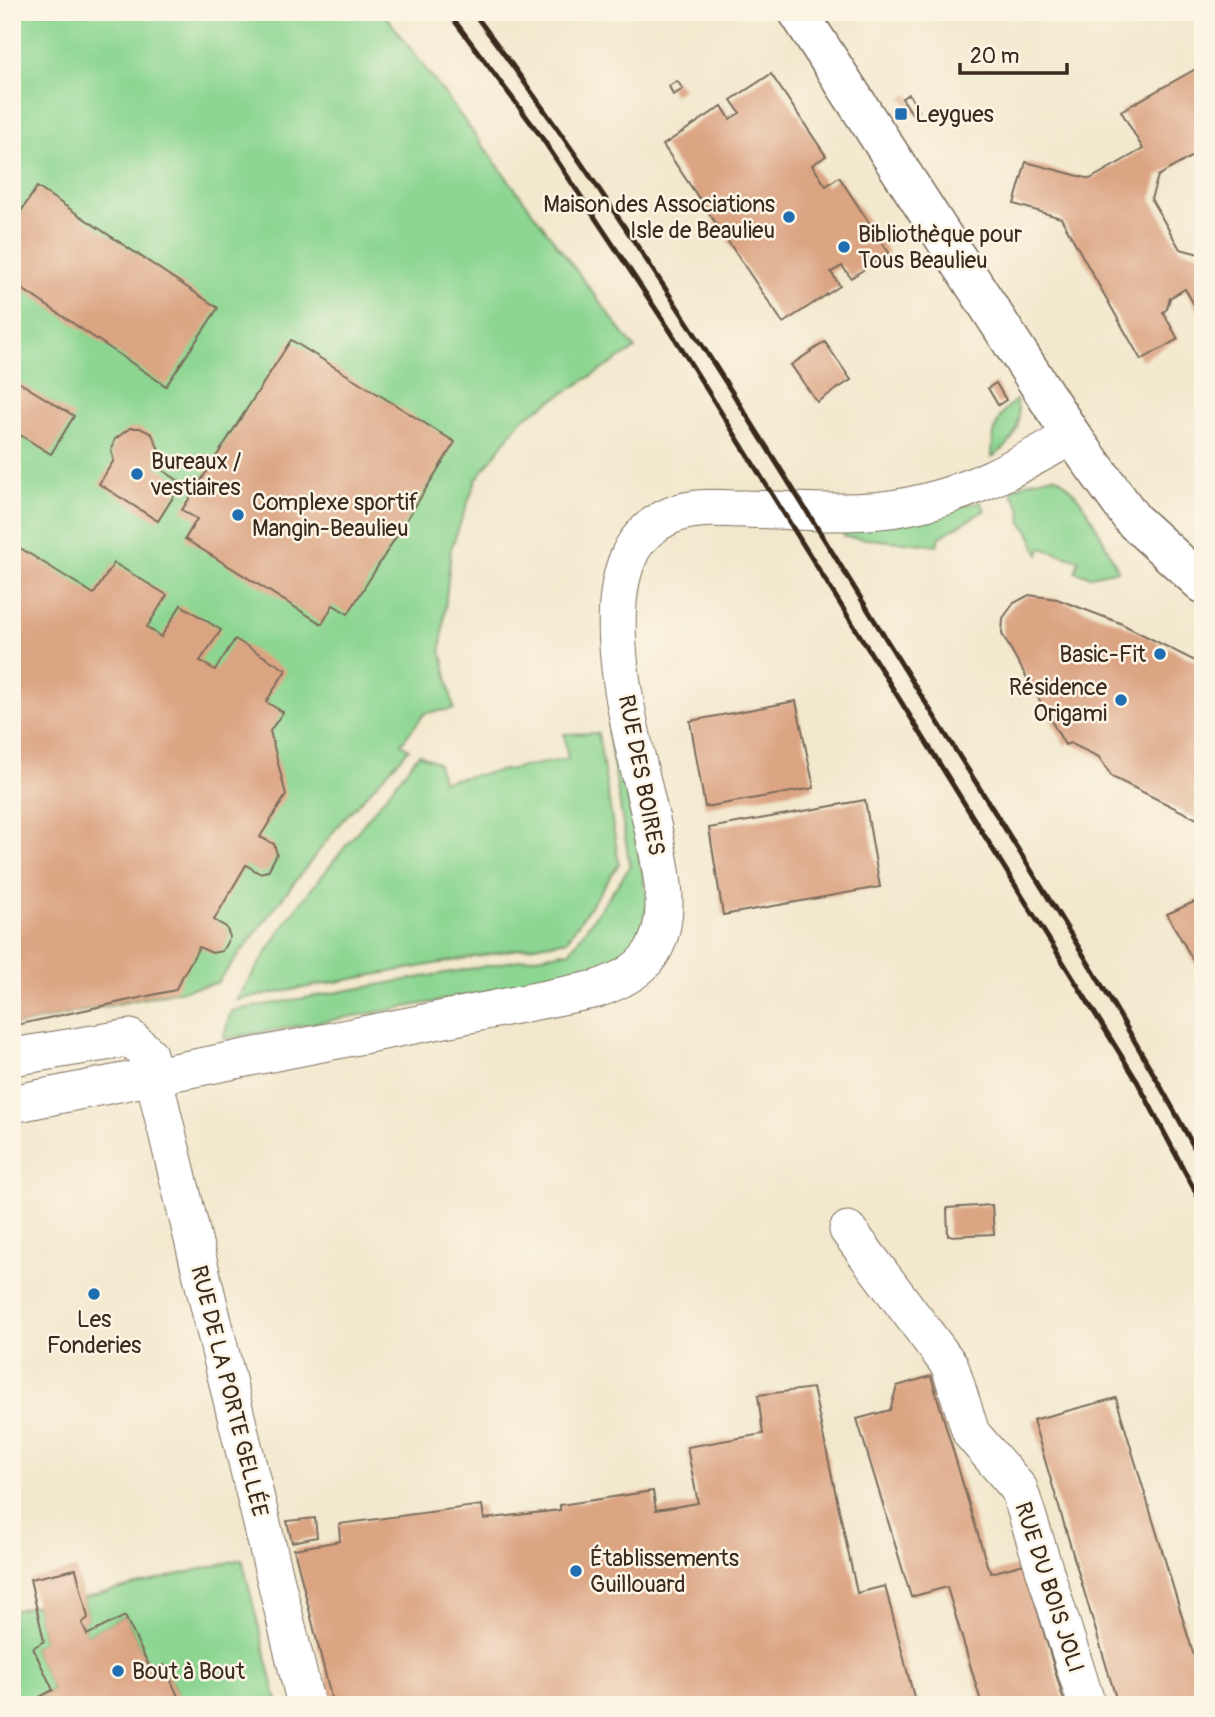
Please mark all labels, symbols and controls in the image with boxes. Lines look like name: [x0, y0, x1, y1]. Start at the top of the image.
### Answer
scale bar: [960, 32, 1066, 76]
text: 20 m: [970, 43, 1019, 70]
place label: Leygues: [915, 100, 994, 129]
marker: Leygues: [893, 106, 909, 122]
place label: Maison des Associations Isle de Beaulieu: [543, 190, 775, 245]
marker: Maison des Associations Isle de Beaulieu: [781, 209, 797, 225]
place label: Bibliothèque pour Tous Beaulieu: [858, 220, 1022, 275]
marker: Bibliothèque pour Tous Beaulieu: [836, 239, 852, 255]
place label: Bureaux / vestiaires: [150, 447, 241, 502]
marker: Bureaux / vestiaires: [129, 466, 145, 482]
place label: Complexe sportif Mangin-Beaulieu: [252, 488, 418, 543]
marker: Complexe sportif Mangin-Beaulieu: [230, 507, 246, 523]
place label: Basic-Fit: [1059, 640, 1147, 669]
marker: Basic-Fit: [1152, 646, 1168, 662]
place label: Résidence Origami: [1009, 673, 1108, 728]
street label: RUE DES BOIRES: [612, 692, 671, 858]
marker: Résidence Origami: [1113, 692, 1129, 708]
street label: RUE DE LA PORTE GELLÉE: [184, 1262, 275, 1520]
marker: Les Fonderies: [86, 1286, 102, 1302]
place label: Les Fonderies: [47, 1305, 141, 1360]
street label: RUE DU BOIS JOLI: [1008, 1498, 1091, 1676]
place label: Établissements Guillouard: [590, 1544, 739, 1599]
marker: Établissements Guillouard: [568, 1563, 584, 1579]
place label: Bout à Bout: [132, 1657, 246, 1686]
marker: Bout à Bout: [110, 1663, 126, 1679]

